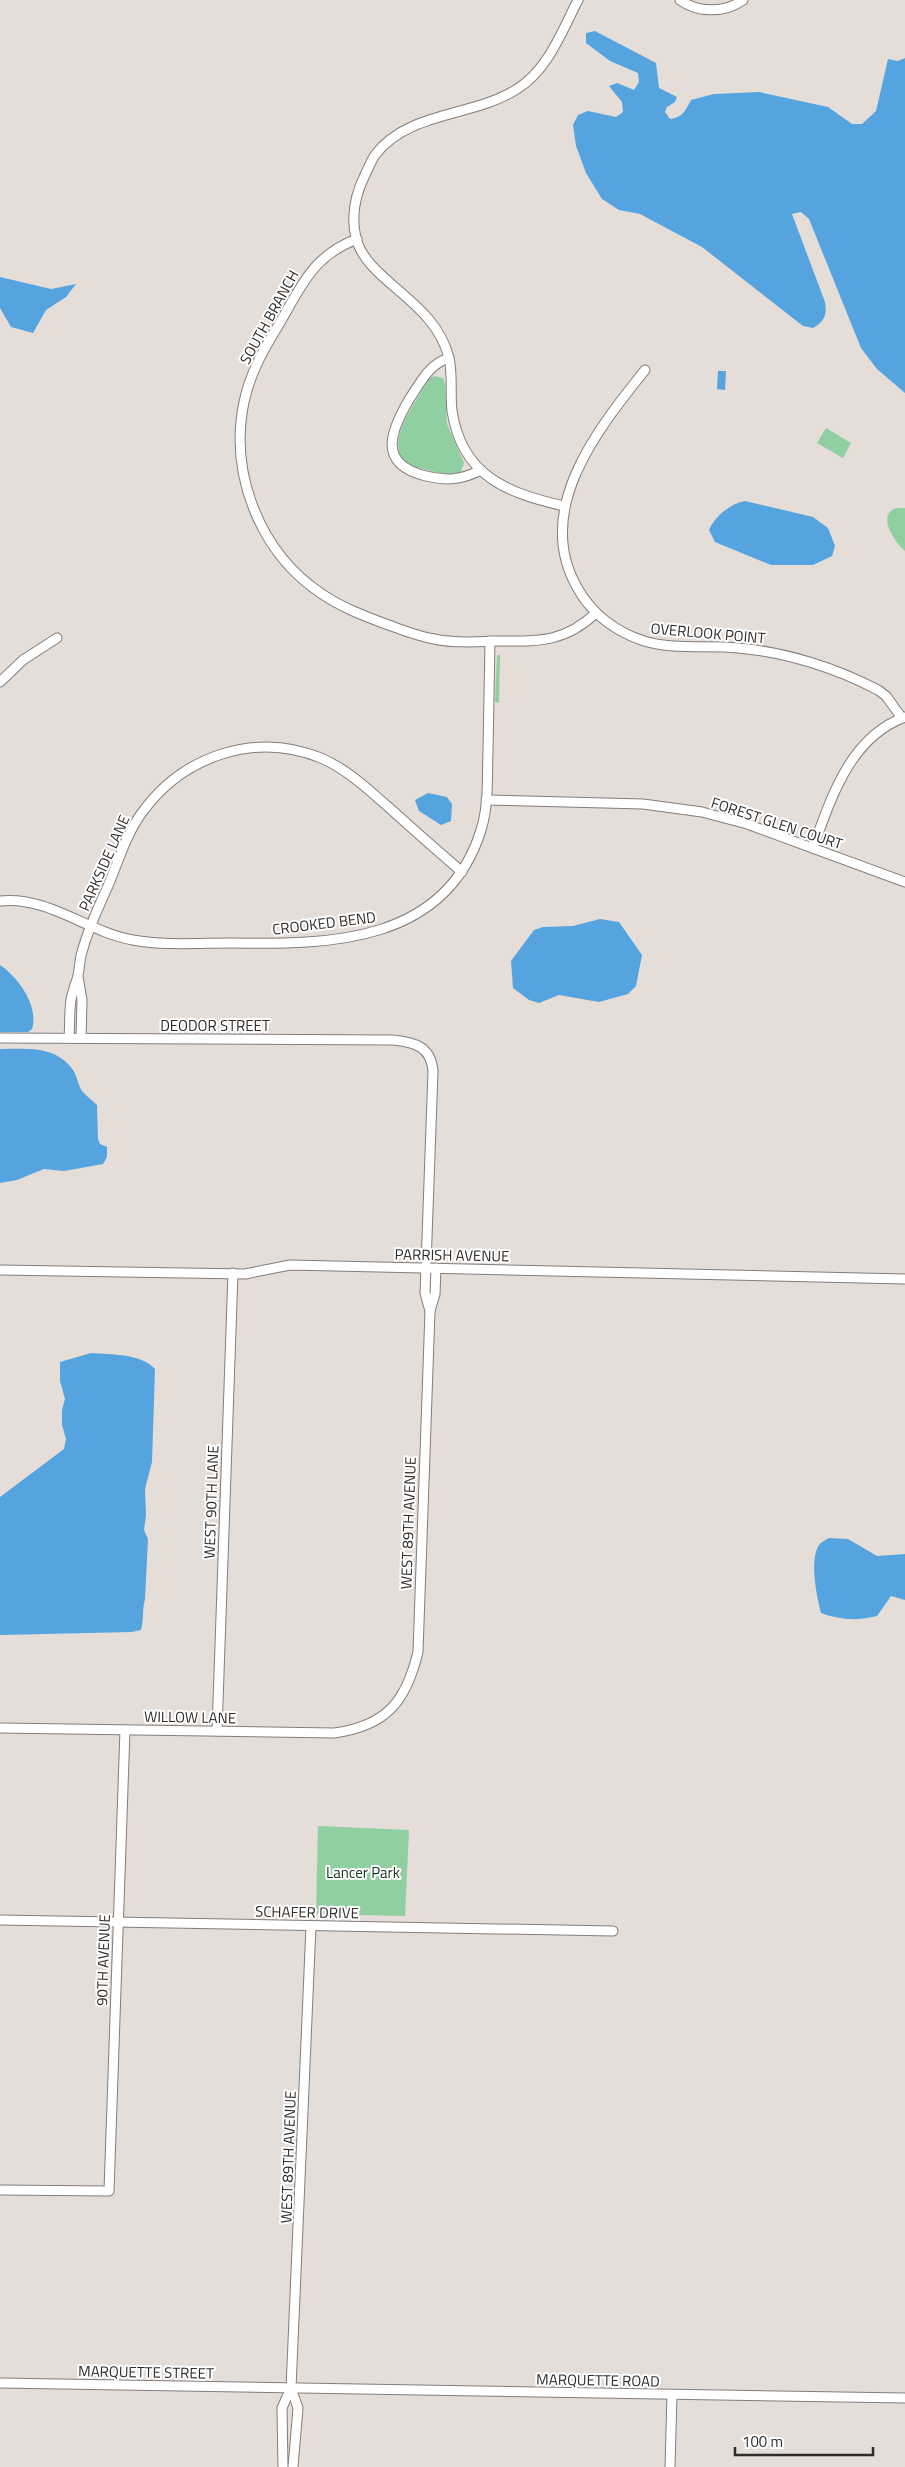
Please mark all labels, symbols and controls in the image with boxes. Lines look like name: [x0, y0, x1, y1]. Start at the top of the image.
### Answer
street label: SOUTH BRANCH: [234, 266, 304, 368]
street label: OVERLOOK POINT: [650, 617, 766, 649]
street label: FOREST GLEN COURT: [708, 791, 846, 855]
street label: PARKSIDE LANE: [73, 811, 135, 915]
street label: CROOKED BEND: [271, 905, 377, 941]
street label: DEODOR STREET: [160, 1014, 270, 1037]
street label: PARRISH AVENUE: [394, 1243, 510, 1267]
street label: WEST 90TH LANE: [198, 1445, 224, 1559]
street label: WEST 89TH AVENUE: [394, 1456, 422, 1590]
street label: WILLOW LANE: [144, 1705, 236, 1729]
park label: Lancer Park: [326, 1861, 400, 1884]
street label: SCHAFER DRIVE: [255, 1900, 359, 1924]
street label: 90TH AVENUE: [90, 1914, 116, 2006]
street label: WEST 89TH AVENUE: [274, 2090, 302, 2224]
street label: MARQUETTE STREET: [78, 2359, 214, 2385]
street label: MARQUETTE ROAD: [536, 2367, 660, 2393]
scale bar: [735, 2424, 872, 2456]
text: 100 m: [742, 2430, 783, 2453]

